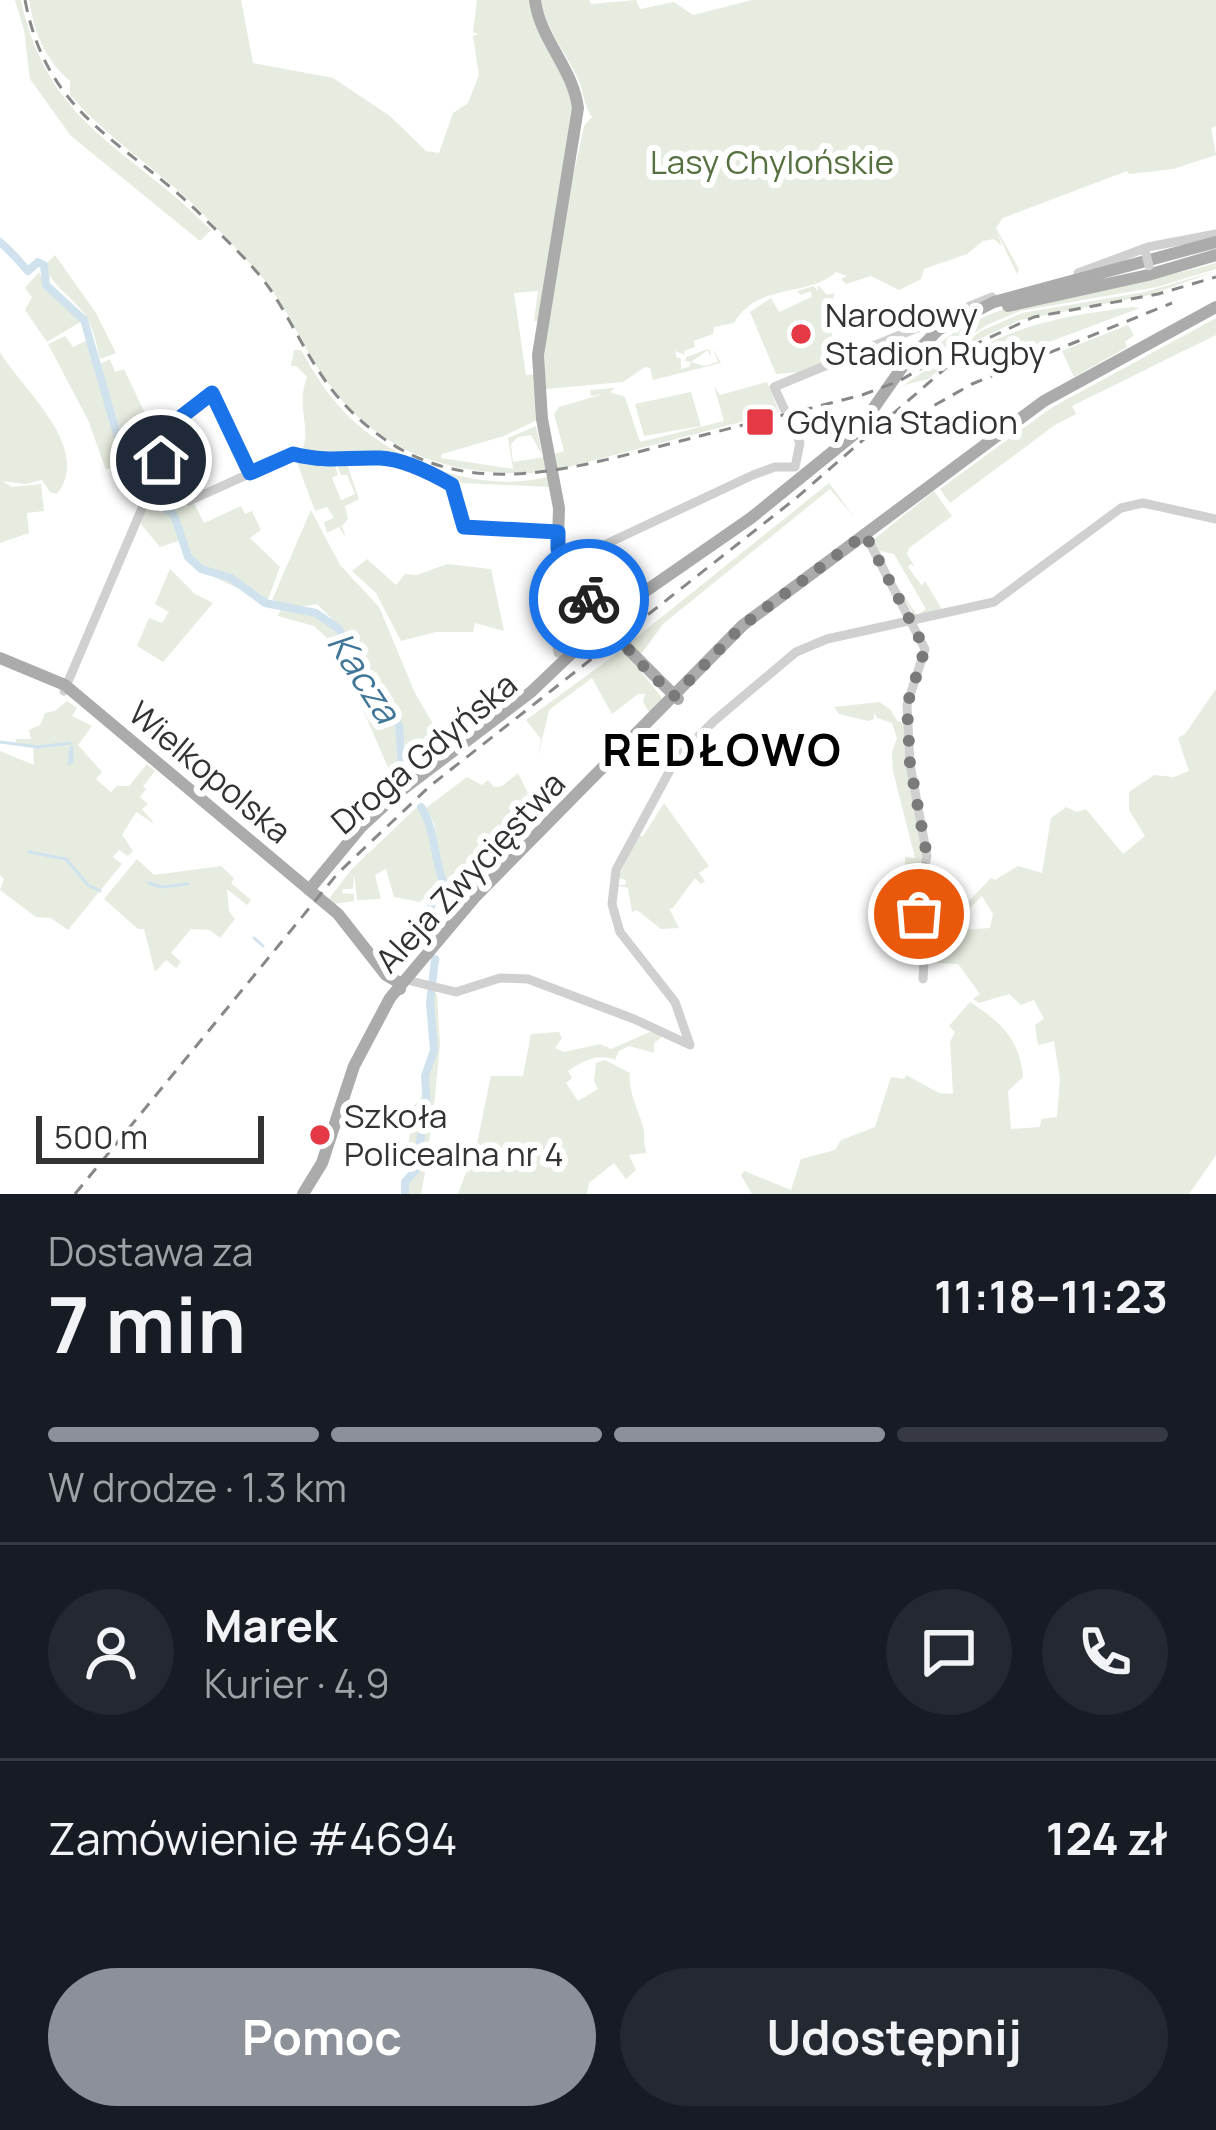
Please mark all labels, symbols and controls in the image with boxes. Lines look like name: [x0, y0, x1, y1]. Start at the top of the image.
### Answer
park label: Lasy Chylońskie: [650, 139, 894, 184]
place label: Narodowy Stadion Rugby: [825, 292, 1046, 375]
marker: Narodowy Stadion Rugby: [788, 321, 814, 347]
place label: Gdynia Stadion: [787, 399, 1018, 444]
marker: Gdynia Stadion: [744, 406, 776, 438]
pin: [110, 409, 212, 511]
icon: home: [128, 427, 194, 493]
courier: [529, 539, 649, 659]
icon: bike: [556, 566, 622, 632]
water label: Kacza: [317, 622, 413, 733]
street label: Droga Gdyńska: [321, 662, 526, 844]
street label: Wielkopolska: [120, 690, 301, 853]
district label: REDŁOWO: [602, 718, 844, 780]
street label: Aleja Zwycięstwa: [365, 762, 574, 982]
pin: [868, 863, 970, 965]
icon: bag: [886, 881, 952, 947]
place label: Szkoła Policealna nr 4: [344, 1093, 564, 1176]
scale bar: [36, 1110, 264, 1163]
text: 500 m: [54, 1114, 148, 1159]
marker: Szkoła Policealna nr 4: [307, 1122, 333, 1148]
text: Dostawa za: [48, 1224, 253, 1278]
text: 11:18–11:23: [934, 1265, 1168, 1327]
text: 7 min: [48, 1270, 246, 1376]
text: W drodze · 1.3 km: [48, 1460, 347, 1514]
button: person: [48, 1589, 174, 1715]
button: chat: [886, 1589, 1012, 1715]
button: phone: [1042, 1589, 1168, 1715]
text: Marek: [204, 1594, 337, 1656]
text: Kurier · 4.9: [204, 1656, 390, 1710]
text: Zamówienie #4694: [48, 1807, 457, 1869]
text: 124 zł: [1046, 1807, 1168, 1869]
button: Pomoc: [48, 1968, 596, 2106]
button: Udostępnij: [620, 1968, 1168, 2106]

